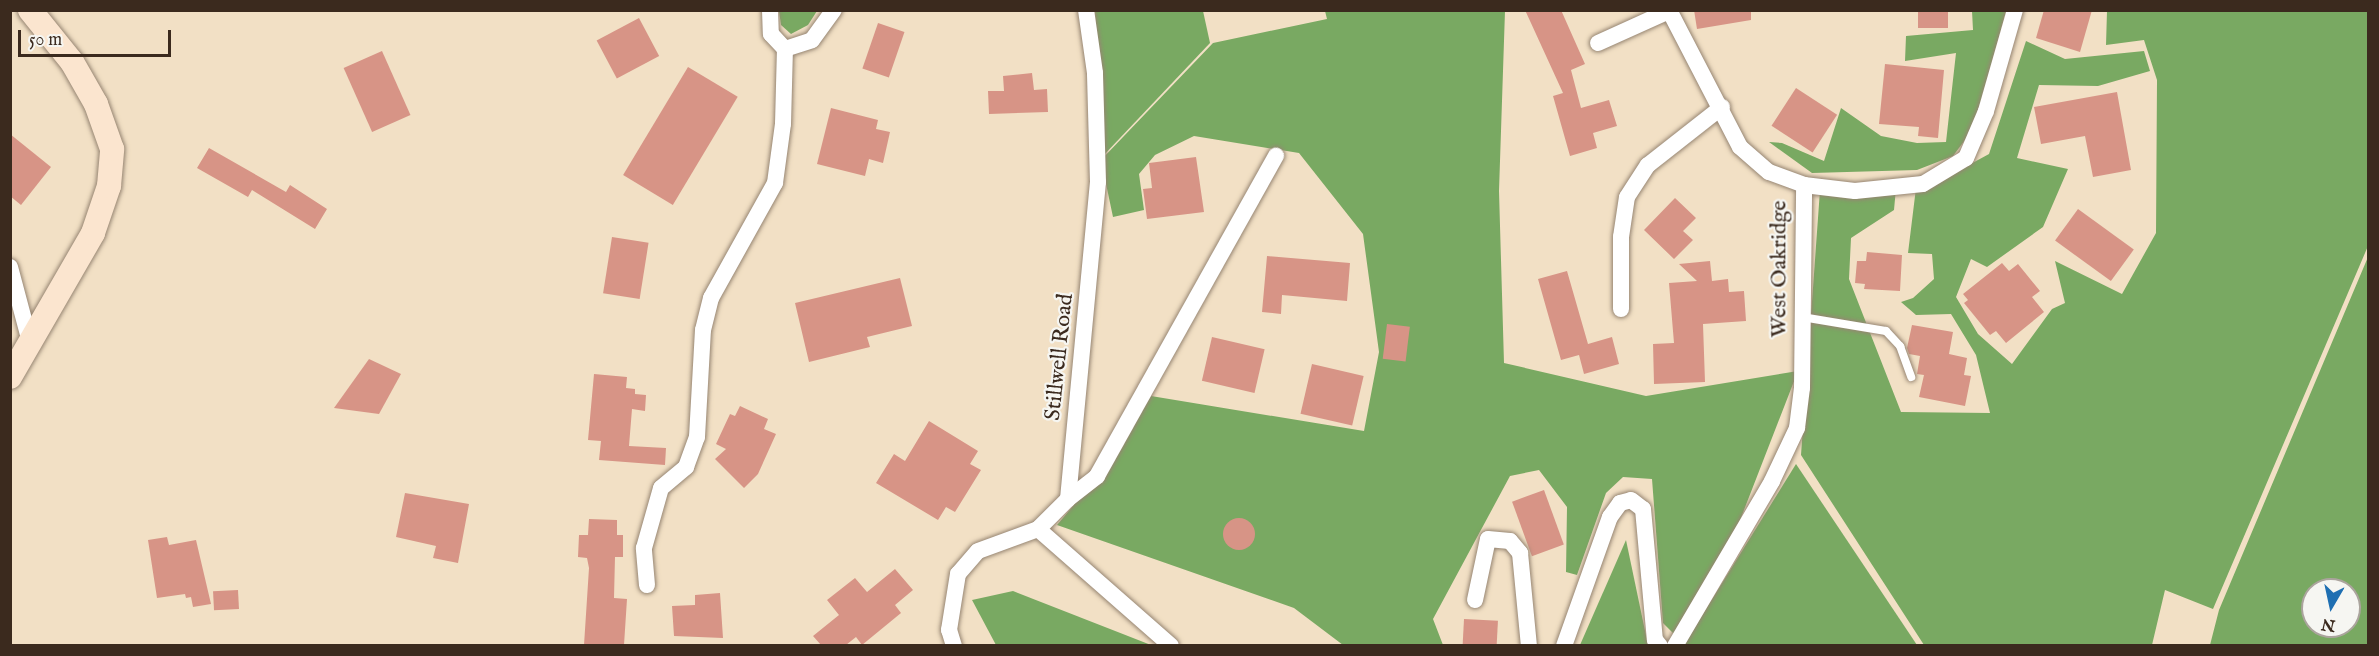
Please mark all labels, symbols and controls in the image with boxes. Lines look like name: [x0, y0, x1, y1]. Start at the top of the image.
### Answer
scale bar: [21, 18, 174, 56]
text: 50 m: [29, 29, 62, 52]
street label: West Oakridge: [1767, 200, 1793, 338]
street label: Stillwell Road: [1040, 292, 1080, 422]
north arrow: [2301, 578, 2361, 638]
text: N: [2320, 613, 2337, 635]

